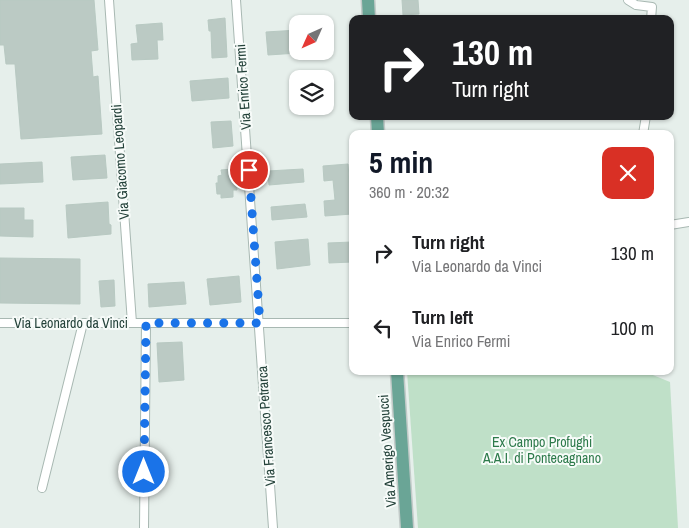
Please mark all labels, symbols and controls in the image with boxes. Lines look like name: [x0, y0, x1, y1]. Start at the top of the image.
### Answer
north arrow: [289, 15, 334, 60]
map controls: [289, 15, 334, 115]
text: 130 m: [452, 29, 533, 76]
icon: right: [369, 35, 434, 100]
street label: Via Enrico Fermi: [231, 43, 255, 131]
button: layers: [289, 70, 334, 115]
text: Turn right: [452, 74, 529, 104]
street label: Via Giacomo Leopardi: [107, 104, 133, 220]
text: 5 min: [369, 142, 433, 182]
button: close: [602, 147, 654, 199]
pin: [228, 149, 270, 191]
icon: arrive: [235, 156, 263, 184]
text: 360 m · 20:32: [369, 181, 449, 203]
text: Turn right: [412, 229, 484, 255]
icon: right: [369, 239, 397, 267]
text: 130 m: [611, 240, 654, 266]
text: Via Leonardo da Vinci: [412, 255, 542, 277]
text: Turn left: [412, 304, 473, 330]
street label: Via Leonardo da Vinci: [14, 314, 128, 332]
icon: left: [369, 314, 397, 342]
text: 100 m: [611, 315, 654, 341]
text: Via Enrico Fermi: [412, 330, 510, 352]
street label: Via Francesco Petrarca: [253, 365, 279, 487]
street label: Via Amerigo Vespucci: [374, 394, 400, 508]
park label: Ex Campo Profughi A.A.I. di Pontecagnano: [482, 433, 601, 467]
position arrow: [117, 445, 169, 497]

